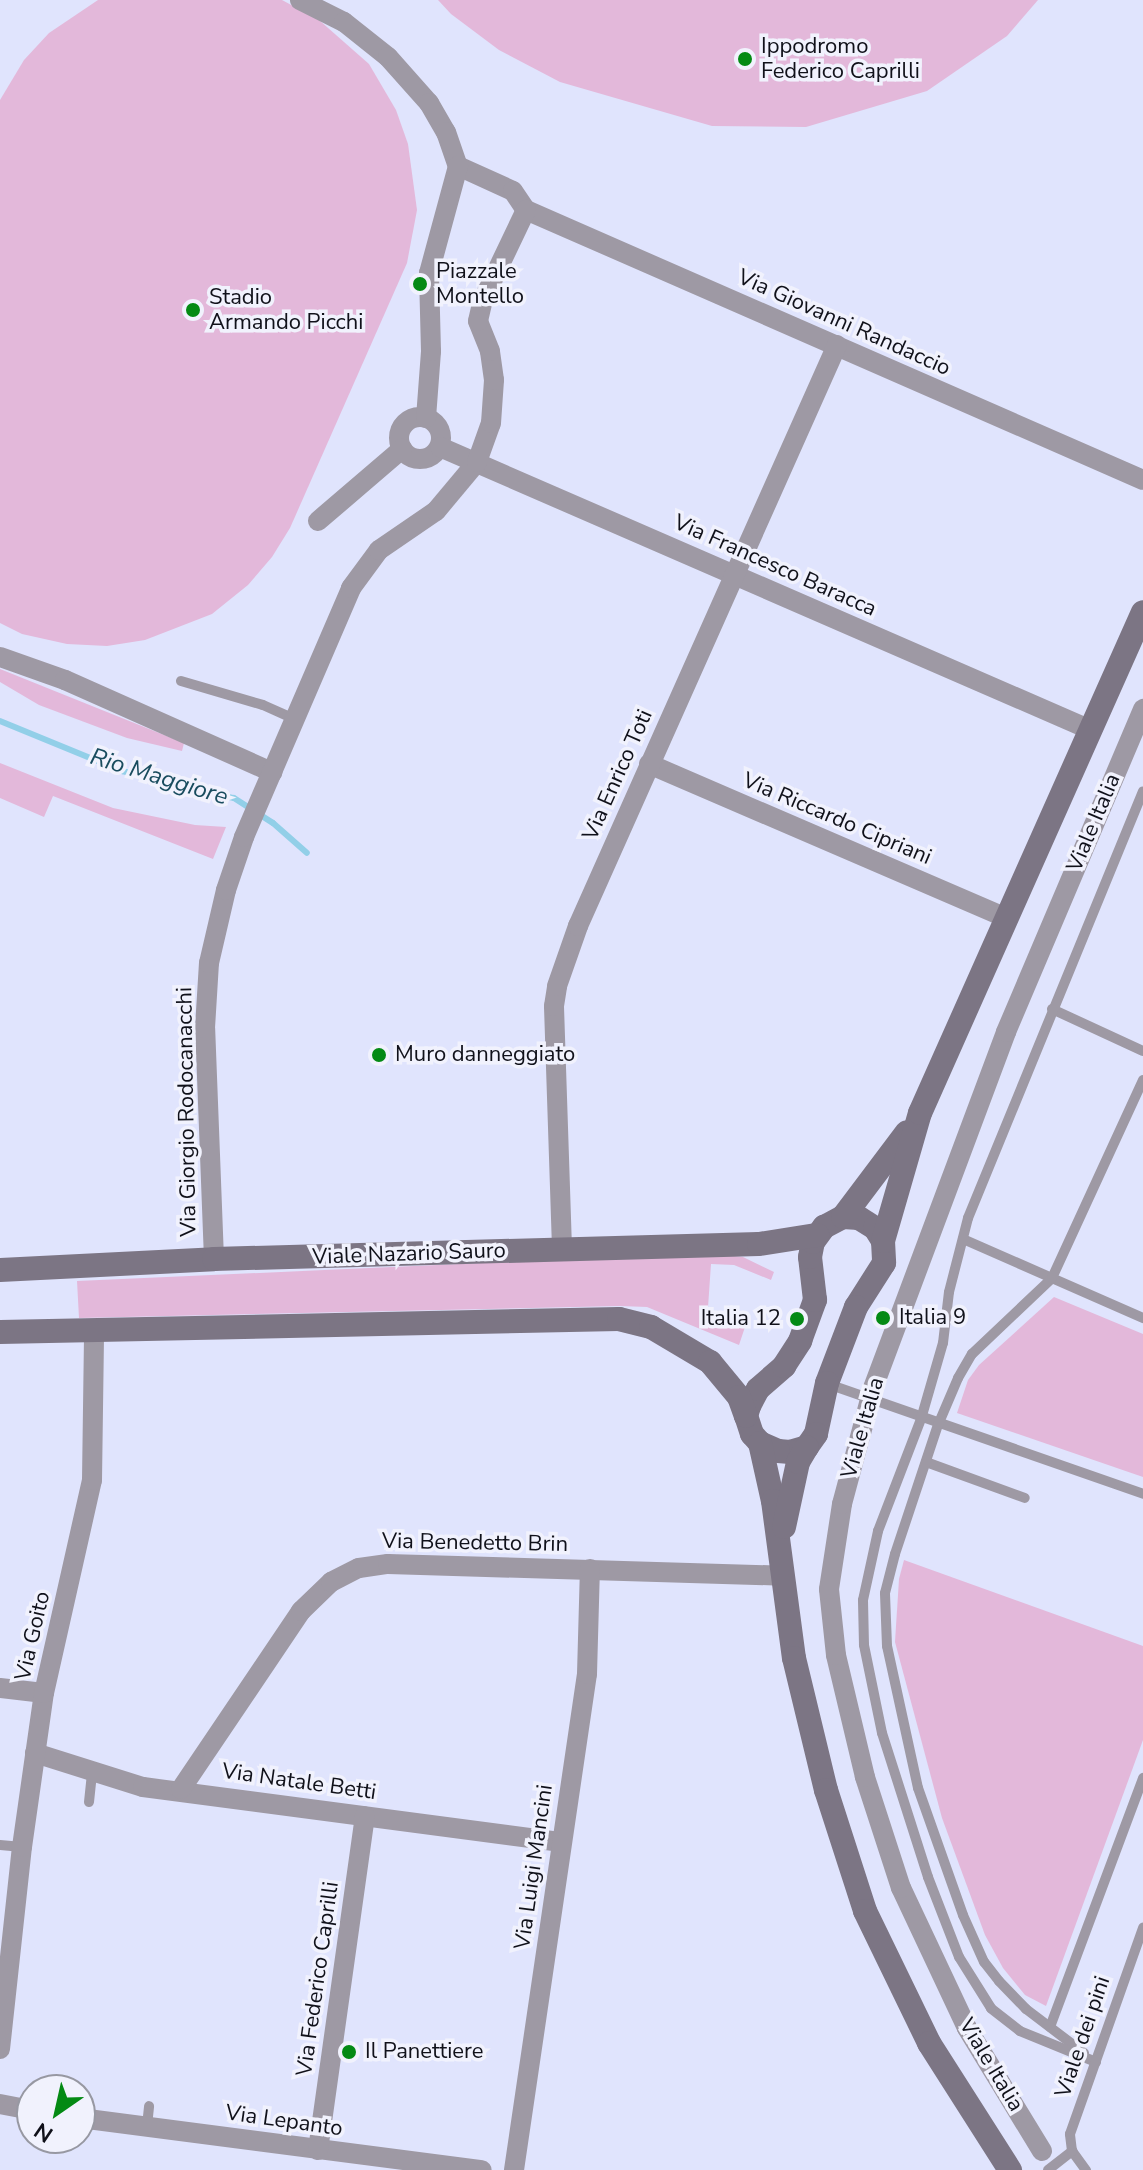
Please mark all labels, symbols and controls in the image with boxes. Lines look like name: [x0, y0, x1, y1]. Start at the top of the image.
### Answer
place label: Ippodromo Federico Caprilli: [761, 33, 920, 84]
marker: Ippodromo Federico Caprilli: [736, 50, 754, 68]
place label: Piazzale Montello: [436, 258, 524, 310]
street label: Via Giovanni Randaccio: [734, 264, 954, 382]
marker: Piazzale Montello: [411, 275, 429, 293]
place label: Stadio Armando Picchi: [209, 284, 363, 336]
marker: Stadio Armando Picchi: [184, 301, 202, 319]
street label: Via Francesco Baracca: [670, 509, 880, 623]
street label: Via Enrico Toti: [577, 706, 659, 844]
water label: Rio Maggiore: [87, 742, 231, 812]
street label: Via Riccardo Cipriani: [739, 767, 935, 871]
street label: Viale Italia: [1062, 770, 1126, 876]
street label: Via Giorgio Rodocanacchi: [172, 987, 202, 1237]
place label: Muro danneggiato: [395, 1042, 575, 1068]
marker: Muro danneggiato: [370, 1046, 388, 1064]
street label: Viale Nazario Sauro: [312, 1237, 506, 1271]
place label: Italia 9: [899, 1305, 966, 1331]
place label: Italia 12: [701, 1306, 781, 1332]
marker: Italia 9: [874, 1309, 892, 1327]
marker: Italia 12: [788, 1310, 806, 1328]
street label: Viale Italia: [836, 1374, 890, 1482]
street label: Via Benedetto Brin: [382, 1528, 568, 1558]
street label: Via Goito: [10, 1589, 56, 1683]
street label: Via Natale Betti: [220, 1758, 378, 1806]
street label: Via Luigi Mancini: [509, 1783, 559, 1951]
street label: Via Federico Caprilli: [291, 1880, 345, 2078]
street label: Viale dei pini: [1050, 1973, 1116, 2101]
street label: Viale Italia: [953, 2014, 1029, 2116]
place label: Il Panettiere: [365, 2039, 483, 2065]
marker: Il Panettiere: [340, 2043, 358, 2061]
north arrow: [16, 2074, 96, 2154]
street label: Via Lepanto: [224, 2100, 344, 2142]
text: N: [28, 2115, 59, 2149]

